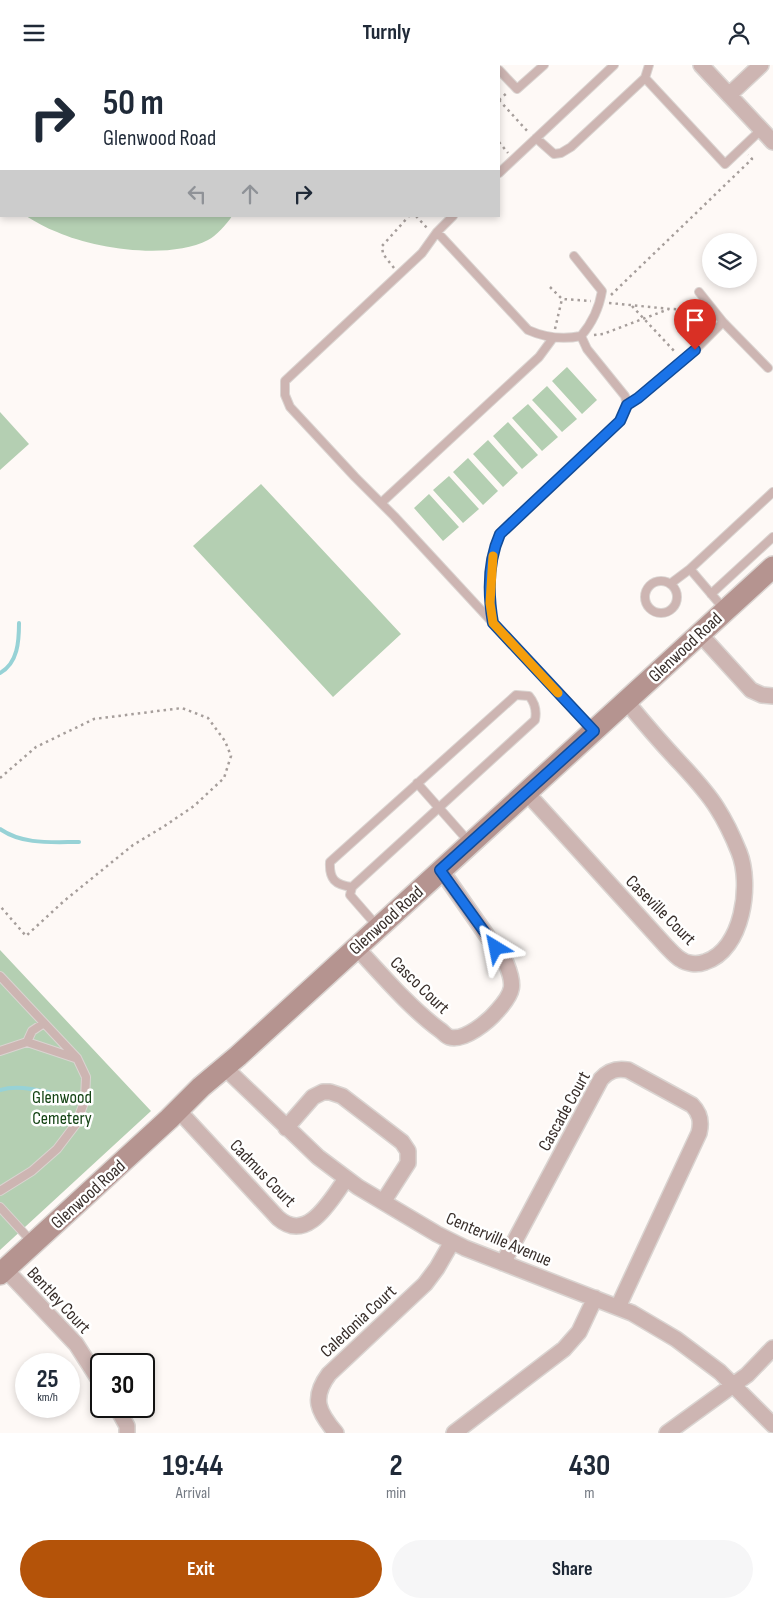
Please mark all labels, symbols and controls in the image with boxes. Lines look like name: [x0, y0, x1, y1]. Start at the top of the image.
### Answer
icon: menu: [20, 19, 48, 47]
text: Turnly: [362, 19, 411, 46]
icon: person: [725, 19, 753, 47]
text: 50 m: [103, 82, 164, 125]
icon: right: [20, 85, 85, 150]
text: Glenwood Road: [103, 125, 216, 152]
icon: left: [183, 180, 211, 208]
icon: ahead: [236, 180, 264, 208]
icon: right: [289, 180, 317, 208]
map controls: [702, 233, 757, 288]
button: layers: [702, 233, 757, 288]
pin: [674, 299, 716, 350]
icon: arrive: [681, 306, 709, 334]
street label: Glenwood Road: [644, 608, 726, 687]
street label: Caseville Court: [621, 871, 700, 950]
street label: Glenwood Road: [345, 882, 428, 959]
position arrow: [469, 921, 521, 973]
street label: Casco Court: [386, 952, 454, 1019]
street label: Cascade Court: [534, 1067, 595, 1155]
park label: Glenwood Cemetery: [32, 1087, 92, 1129]
street label: Cadmus Court: [225, 1135, 300, 1212]
street label: Glenwood Road: [47, 1156, 130, 1233]
street label: Centerville Avenue: [443, 1208, 555, 1271]
street label: Bentley Court: [23, 1263, 95, 1338]
street label: Caledonia Court: [316, 1281, 401, 1362]
speed limit sign: 30: [90, 1353, 155, 1418]
text: 25: [37, 1364, 58, 1395]
text: km/h: [37, 1390, 58, 1405]
text: 19:44: [163, 1448, 223, 1484]
text: 2: [389, 1448, 403, 1484]
text: 430: [569, 1448, 610, 1484]
text: Arrival: [176, 1484, 210, 1503]
text: min: [386, 1484, 406, 1503]
text: m: [584, 1484, 595, 1503]
button: Exit: [20, 1540, 382, 1598]
button: Share: [392, 1540, 753, 1598]

